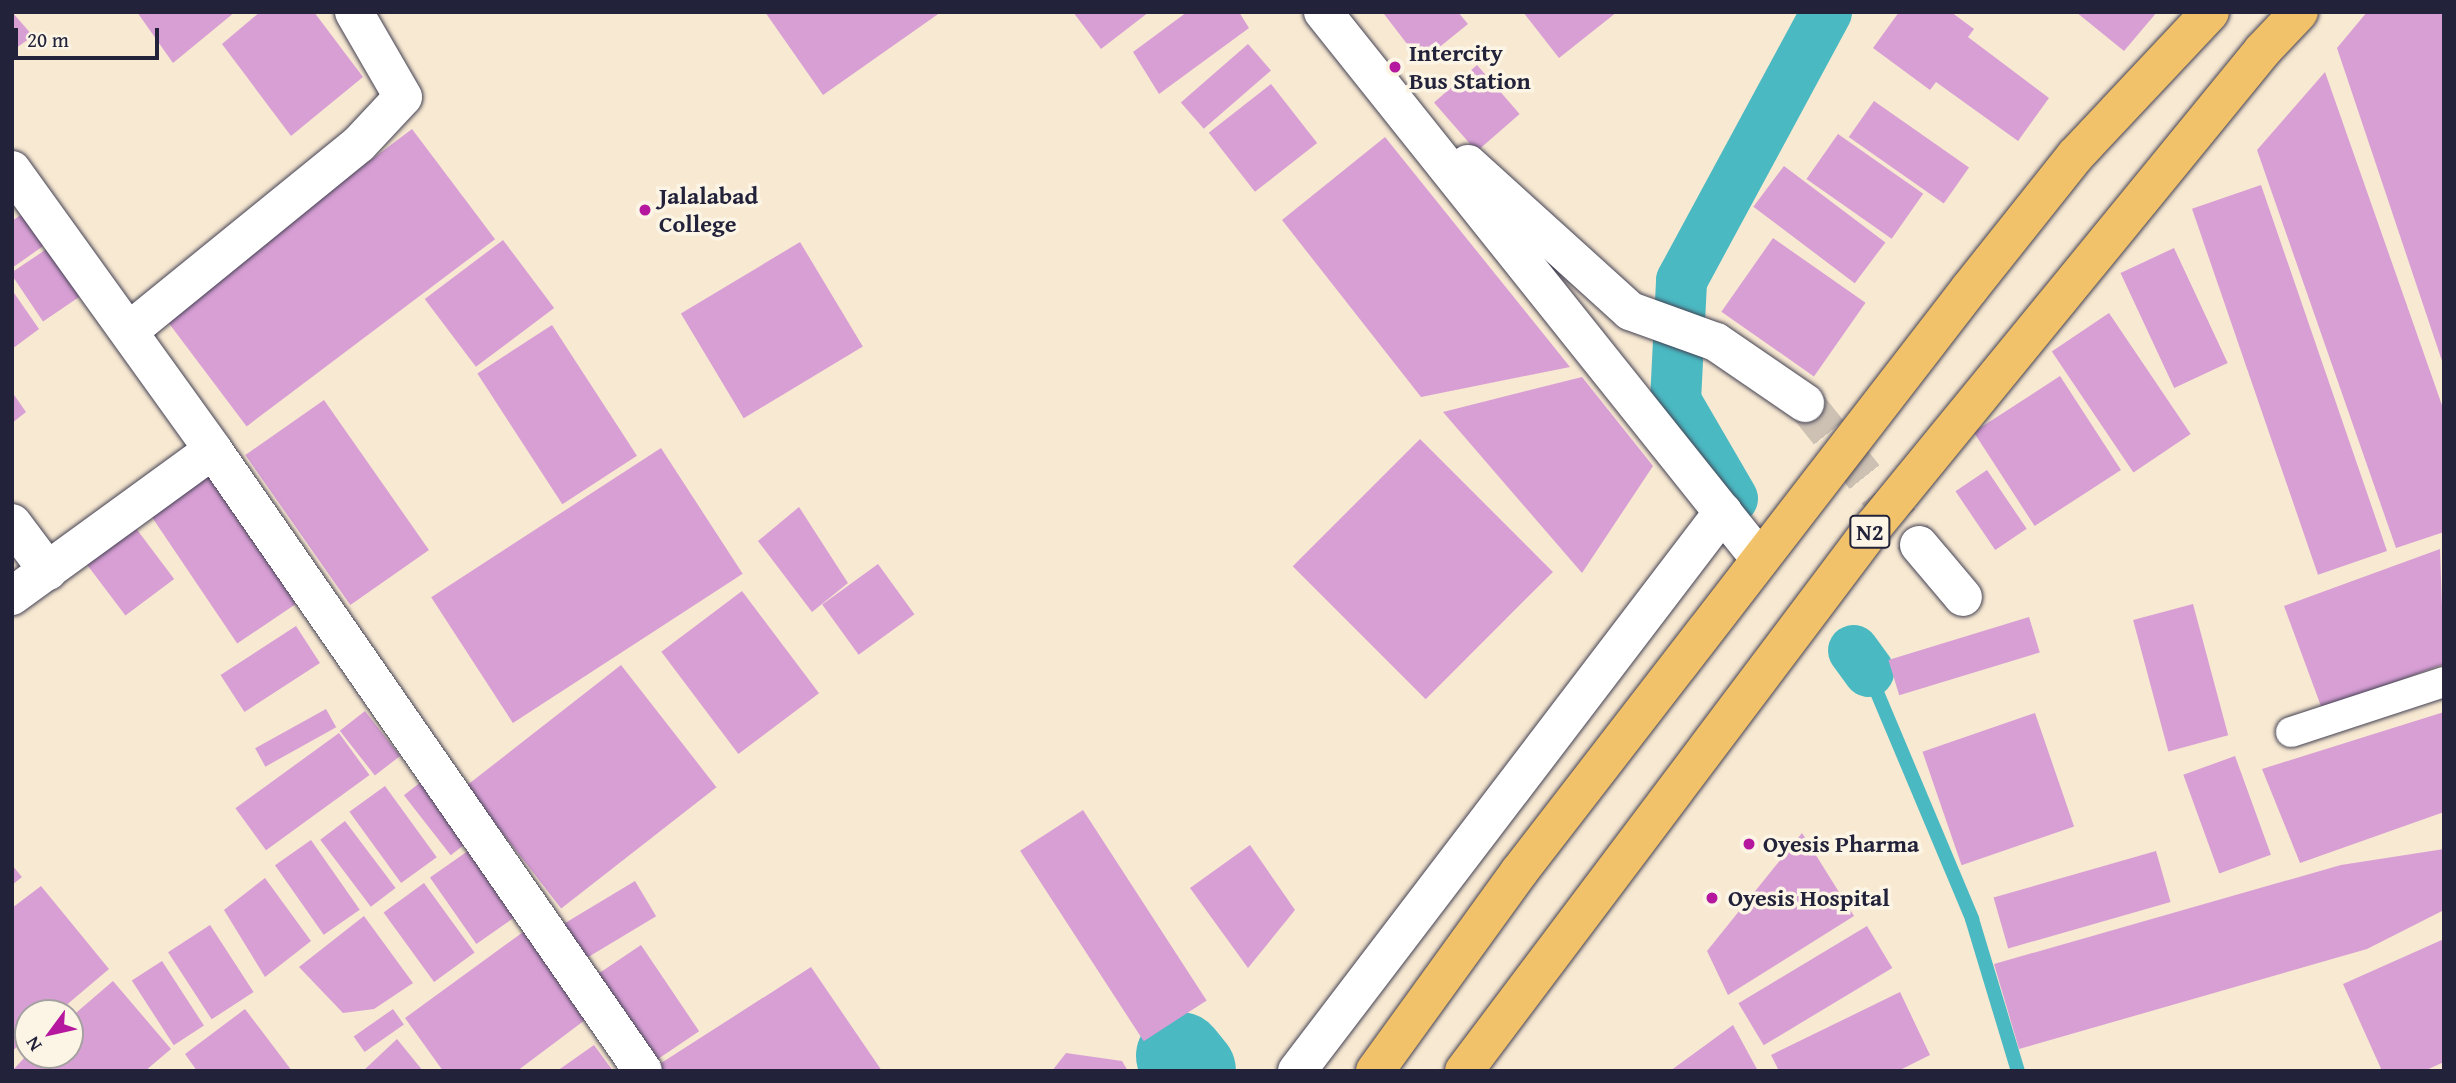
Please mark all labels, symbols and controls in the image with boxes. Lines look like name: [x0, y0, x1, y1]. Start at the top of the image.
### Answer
scale bar: [18, 14, 163, 58]
text: 20 m: [27, 24, 69, 55]
place label: Intercity Bus Station: [1409, 39, 1531, 95]
marker: Intercity Bus Station: [1387, 59, 1403, 75]
place label: Jalalabad College: [659, 182, 758, 238]
marker: Jalalabad College: [637, 202, 653, 218]
road number: N2: [1849, 512, 1891, 552]
place label: Oyesis Pharma: [1763, 830, 1919, 858]
marker: Oyesis Pharma: [1741, 836, 1757, 852]
place label: Oyesis Hospital: [1728, 884, 1890, 912]
marker: Oyesis Hospital: [1702, 888, 1722, 908]
north arrow: [14, 999, 84, 1069]
text: N: [18, 1031, 48, 1057]

